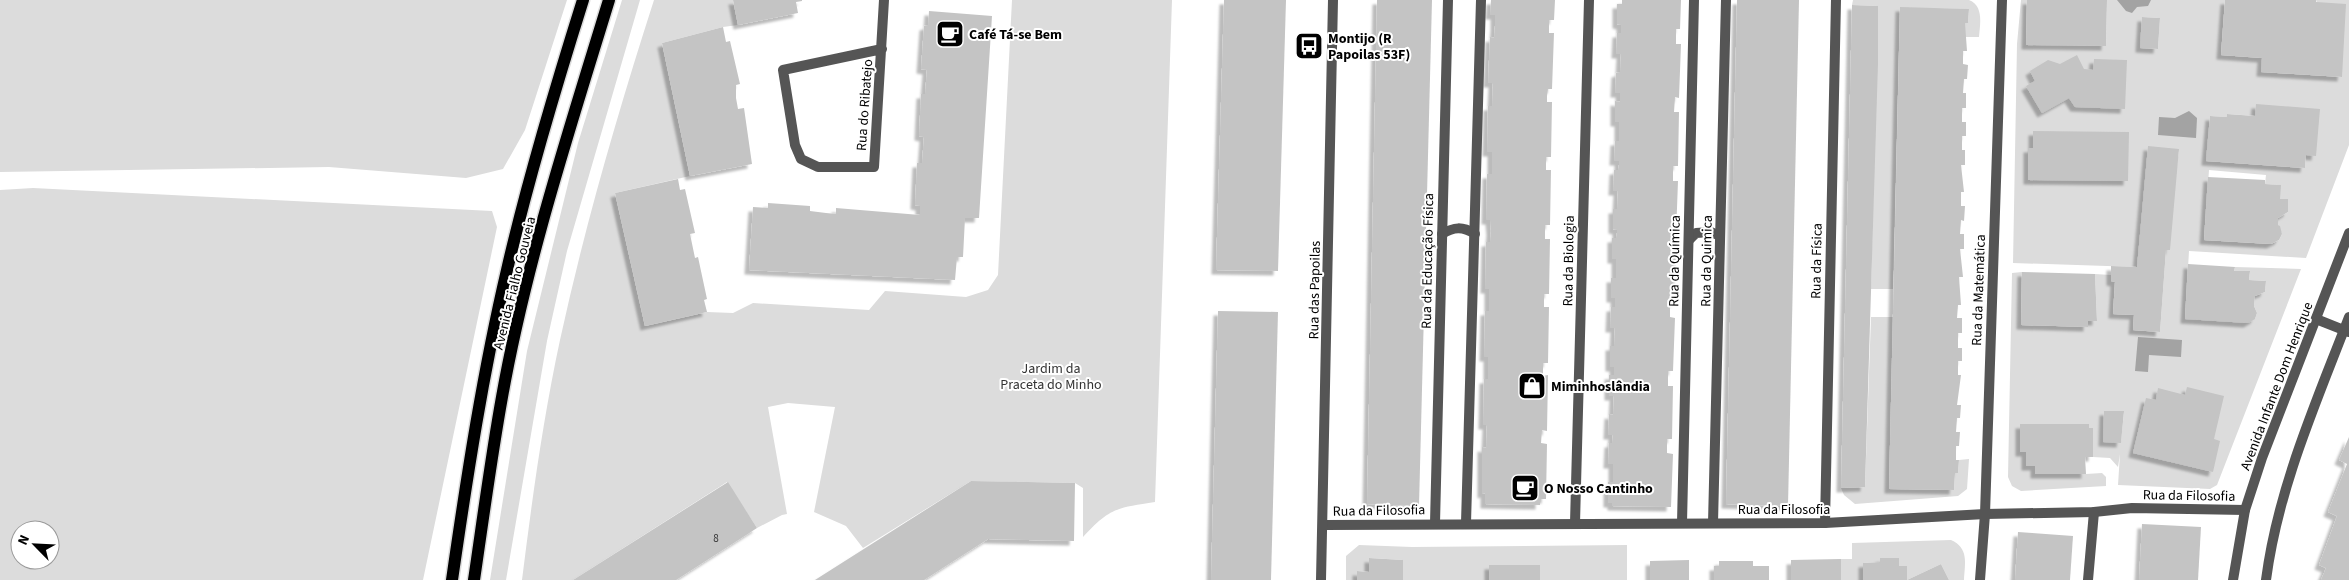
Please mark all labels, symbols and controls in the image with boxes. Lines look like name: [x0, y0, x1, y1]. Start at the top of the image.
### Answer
cafe icon: Café Tá-se Bem: [935, 19, 965, 49]
place label: Café Tá-se Bem: [969, 25, 1062, 45]
place label: Montijo (R Papoilas 53F): [1328, 29, 1410, 65]
bus stop icon: Montijo (R Papoilas 53F): [1294, 31, 1324, 61]
street label: Rua do Ribatejo: [852, 59, 878, 152]
street label: Rua da Educação Física: [1417, 193, 1439, 329]
street label: Avenida Fialho Gouveia: [489, 215, 541, 352]
street label: Rua da Biologia: [1558, 215, 1580, 307]
street label: Rua da Química: [1664, 215, 1686, 307]
street label: Rua da Quimica: [1696, 215, 1718, 307]
street label: Rua da Física: [1806, 223, 1828, 299]
street label: Rua da Matemática: [1967, 234, 1991, 346]
street label: Rua das Papoilas: [1304, 240, 1326, 339]
street label: Avenida Infante Dom Henrique: [2236, 299, 2318, 473]
park label: Jardim da Praceta do Minho: [1000, 359, 1102, 395]
shop icon: Miminhoslândia: [1517, 371, 1547, 401]
place label: Miminhoslândia: [1551, 377, 1650, 397]
cafe icon: O Nosso Cantinho: [1510, 473, 1540, 503]
place label: O Nosso Cantinho: [1544, 479, 1653, 499]
street label: Rua da Filosofia: [2143, 485, 2235, 507]
street label: Rua da Filosofia: [1333, 500, 1425, 522]
street label: Rua da Filosofia: [1738, 500, 1830, 520]
north arrow: [10, 520, 60, 570]
house number: 8: [713, 531, 719, 546]
text: N: [13, 532, 35, 548]

